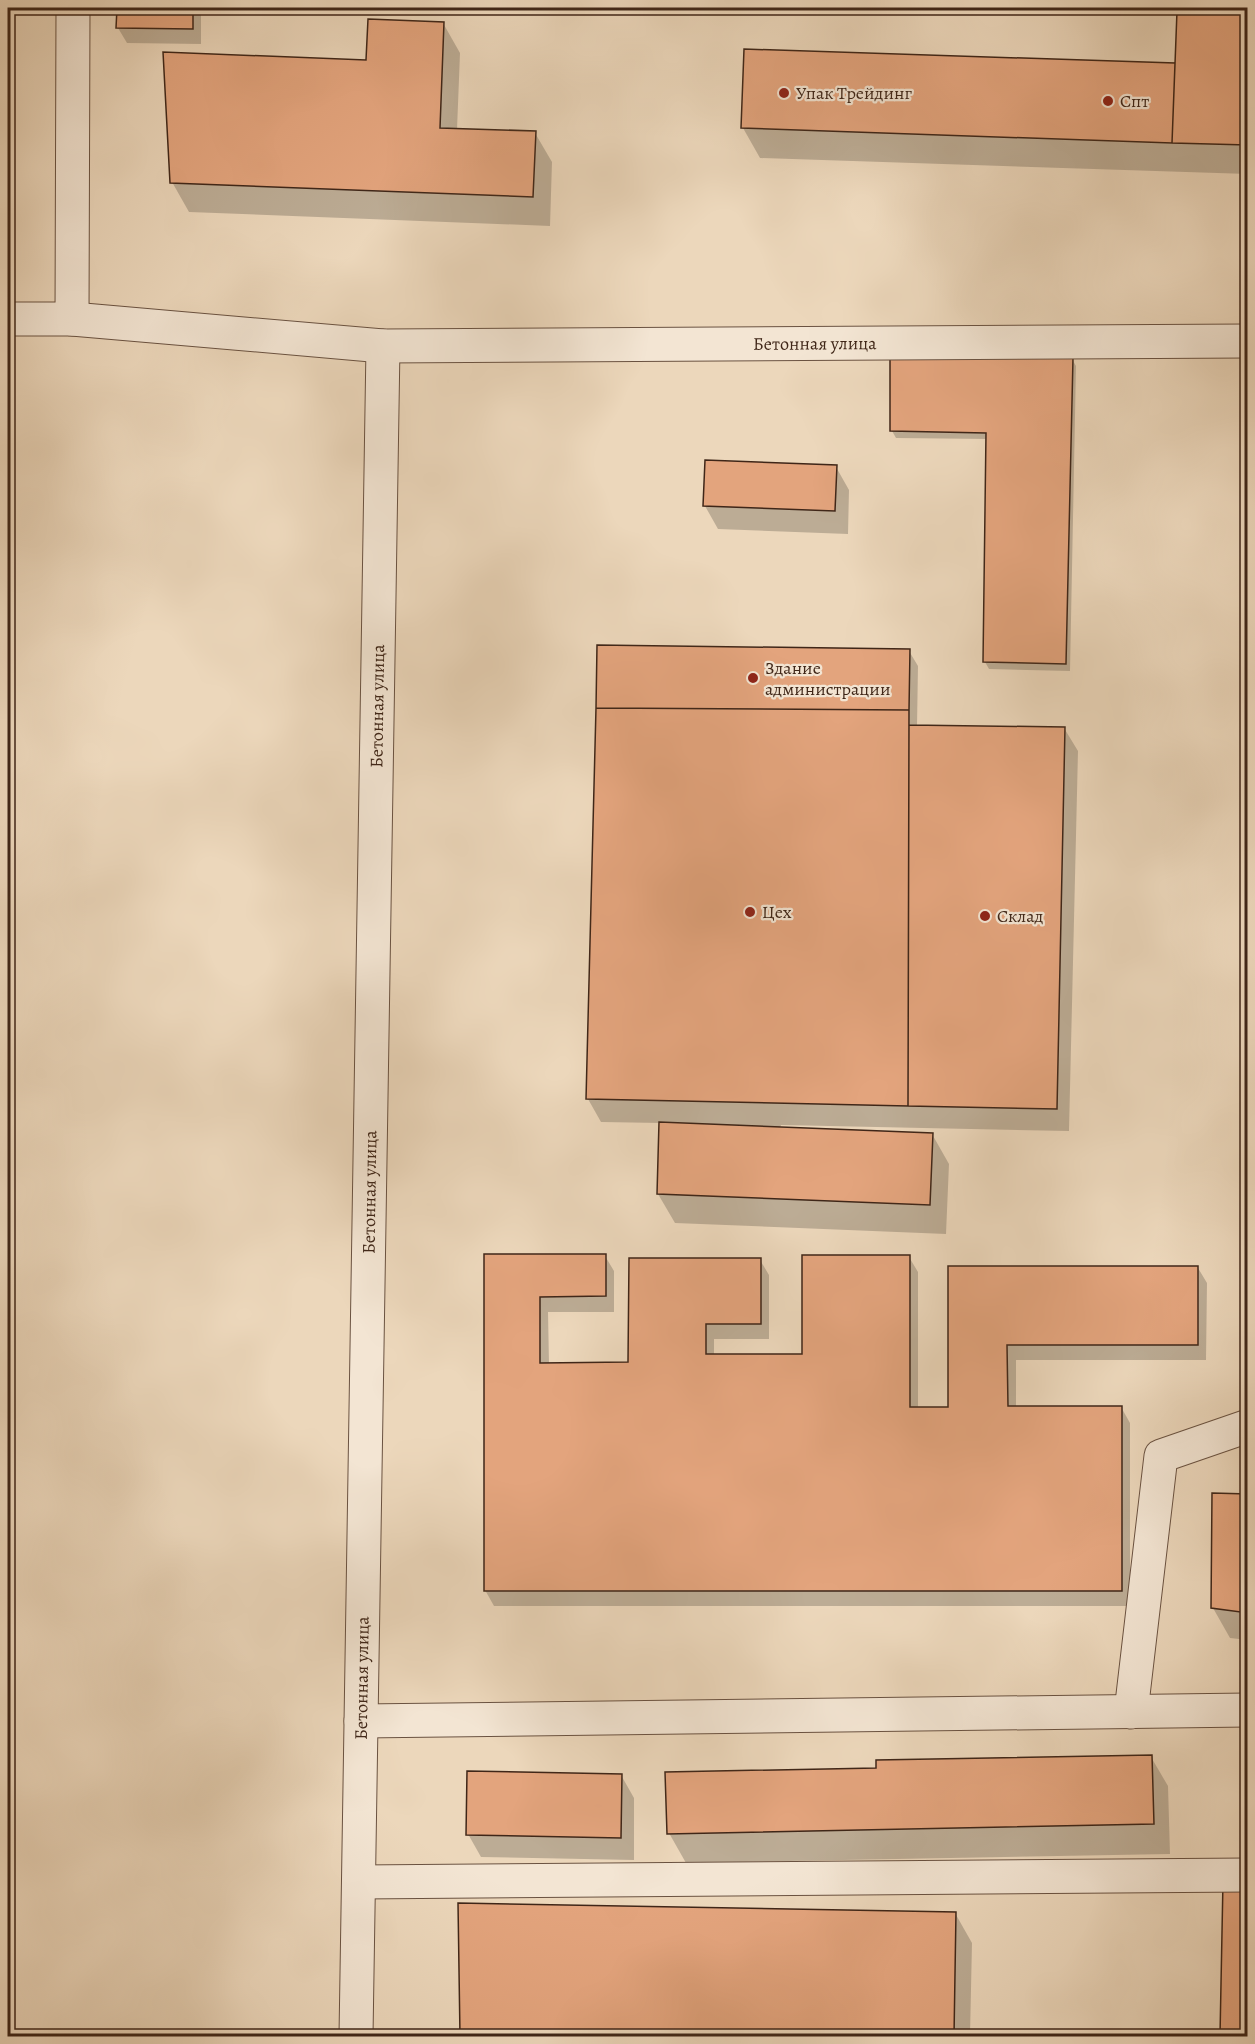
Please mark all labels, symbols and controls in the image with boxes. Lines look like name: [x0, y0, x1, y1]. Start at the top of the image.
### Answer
place label: Упак Трейдинг: [796, 81, 912, 105]
marker: Упак Трейдинг: [777, 86, 791, 100]
place label: Спт: [1120, 89, 1149, 113]
marker: Спт: [1101, 94, 1115, 108]
street label: Бетонная улица: [753, 331, 877, 356]
street label: Бетонная улица: [364, 643, 390, 768]
place label: Здание администрации: [765, 656, 890, 701]
marker: Здание администрации: [746, 671, 760, 685]
place label: Цех: [762, 900, 792, 924]
place label: Склад: [997, 904, 1043, 928]
marker: Цех: [743, 905, 757, 919]
marker: Склад: [978, 909, 992, 923]
street label: Бетонная улица: [356, 1129, 382, 1254]
street label: Бетонная улица: [349, 1615, 375, 1740]

